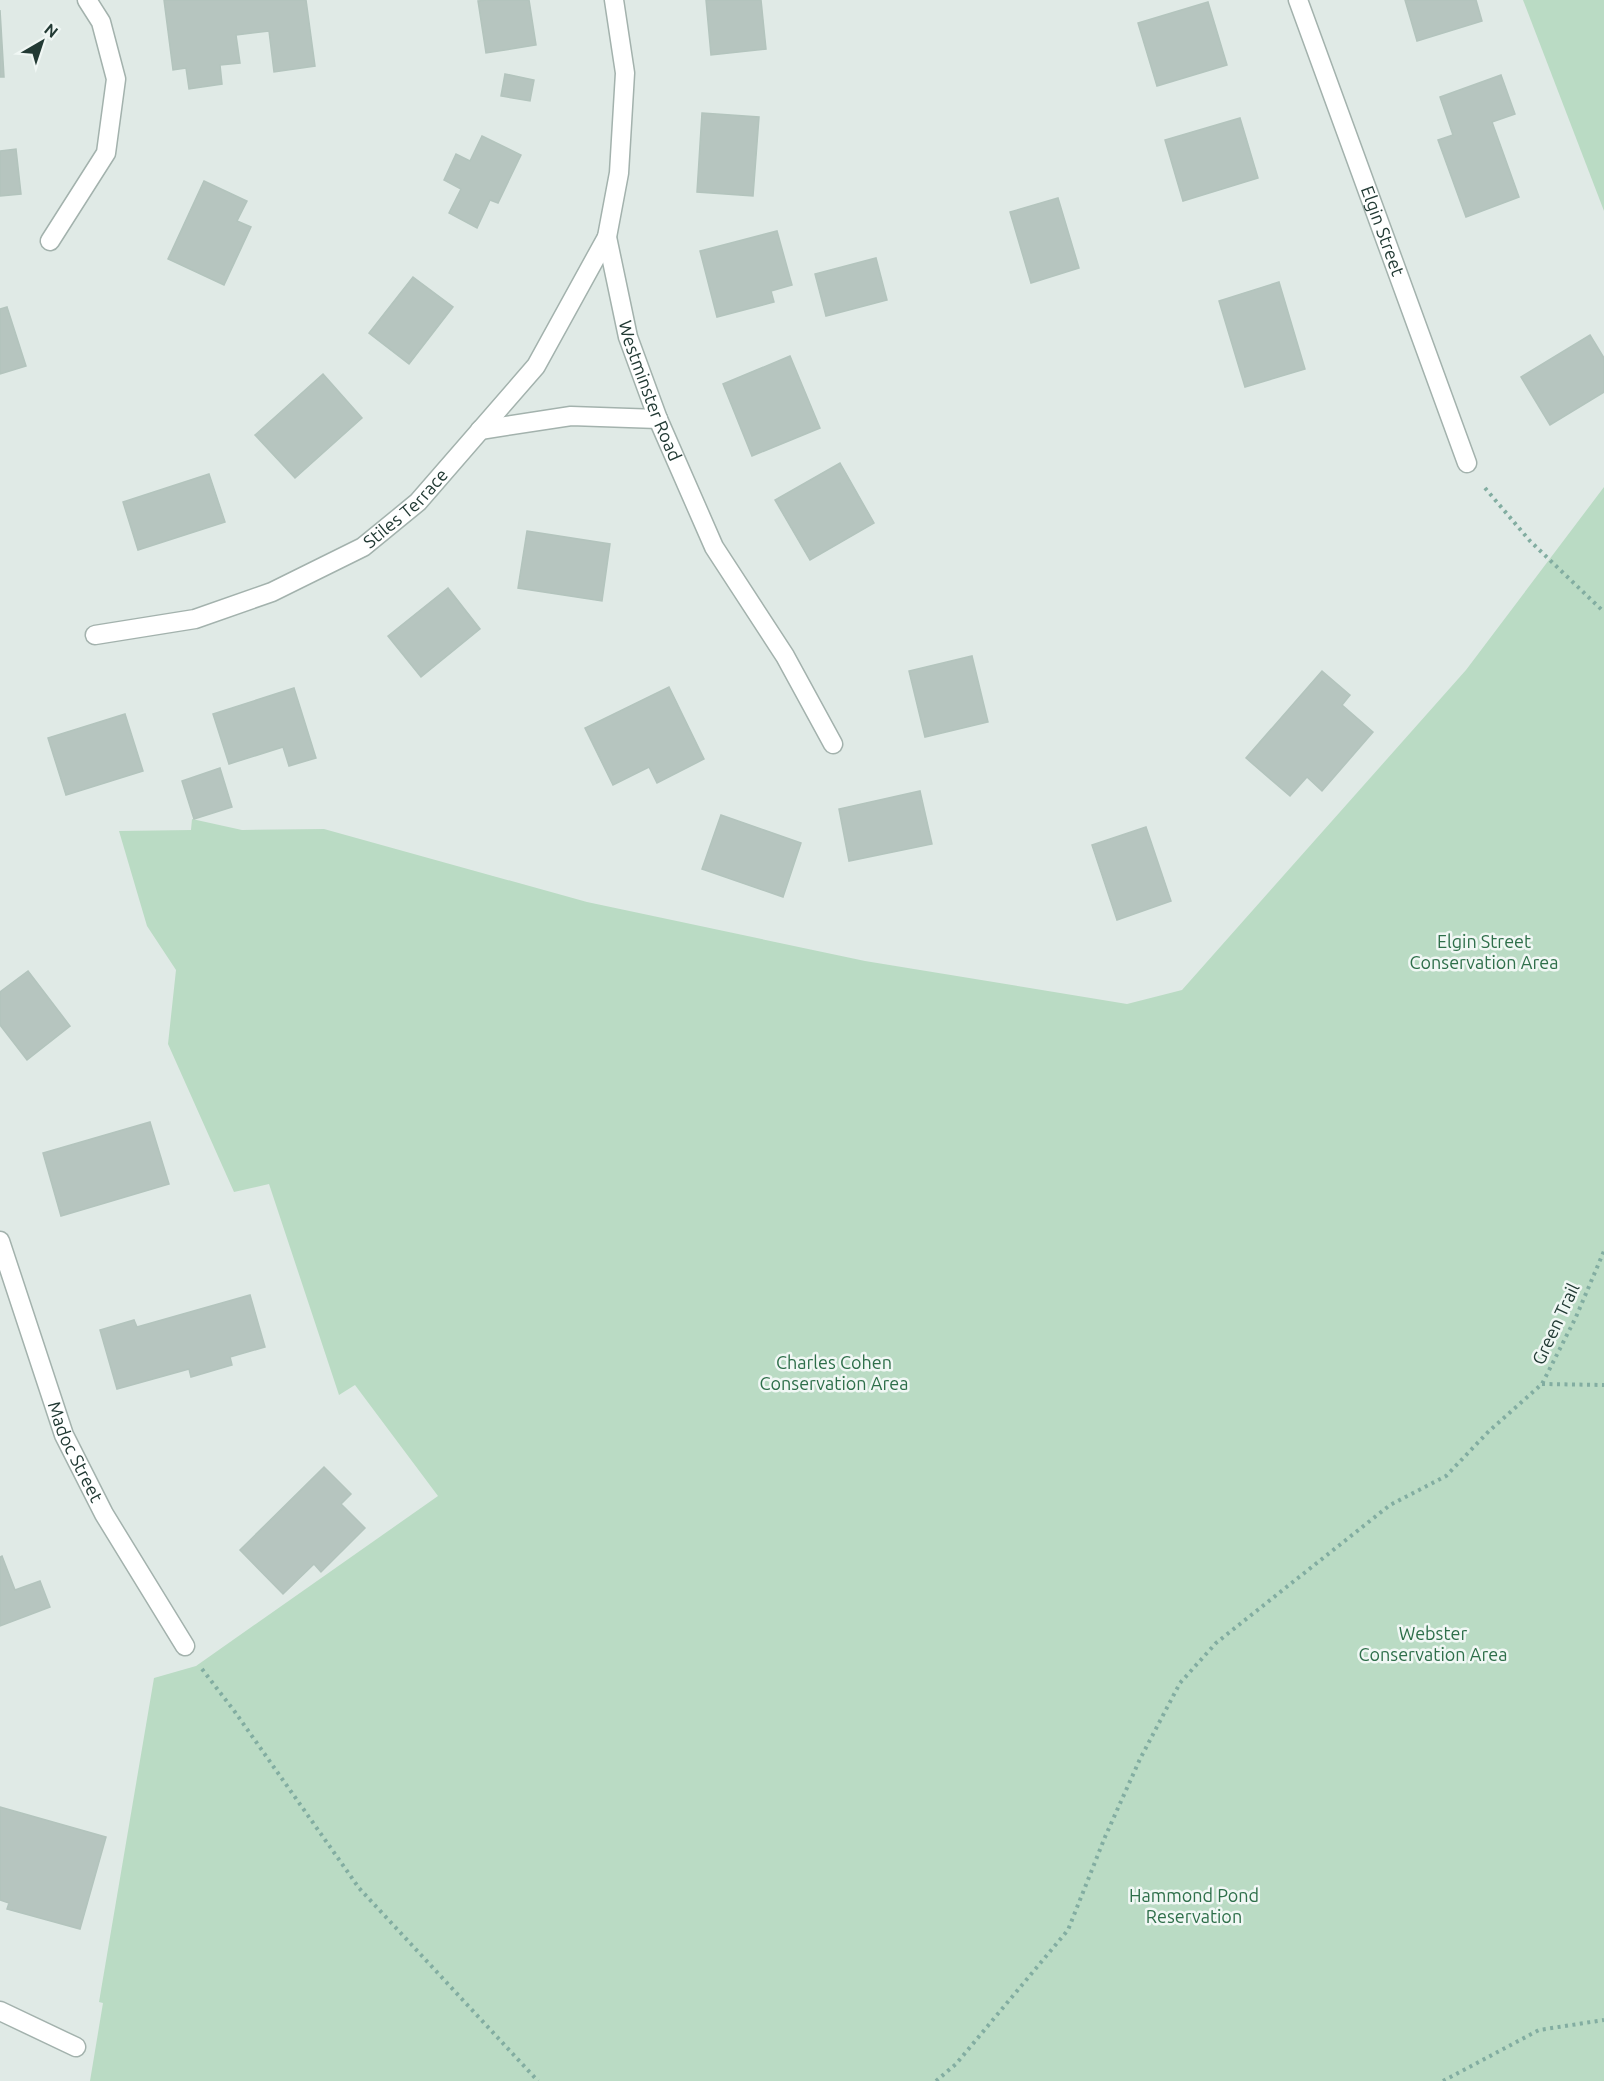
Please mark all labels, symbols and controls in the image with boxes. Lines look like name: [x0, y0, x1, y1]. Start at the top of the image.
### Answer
north arrow: [12, 12, 72, 72]
text: N: [41, 20, 62, 41]
street label: Elgin Street: [1358, 183, 1409, 278]
street label: Westminster Road: [616, 318, 686, 464]
street label: Stiles Terrace: [359, 464, 451, 552]
park label: Elgin Street Conservation Area: [1410, 931, 1558, 972]
street label: Green Trail: [1528, 1279, 1583, 1367]
park label: Charles Cohen Conservation Area: [760, 1352, 908, 1393]
street label: Madoc Street: [45, 1399, 107, 1505]
park label: Webster Conservation Area: [1359, 1623, 1507, 1664]
park label: Hammond Pond Reservation: [1129, 1885, 1259, 1926]

